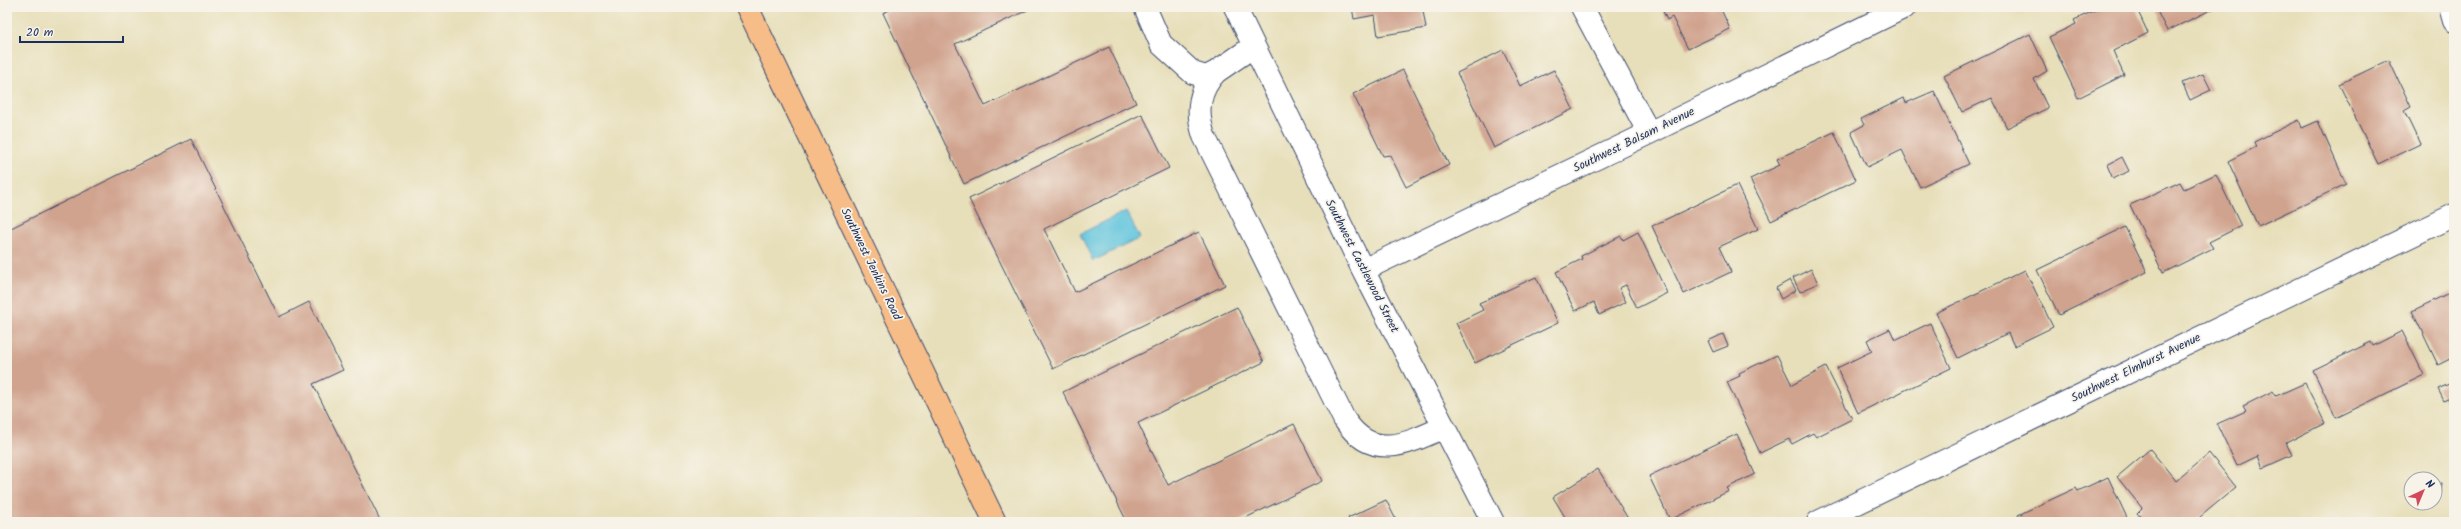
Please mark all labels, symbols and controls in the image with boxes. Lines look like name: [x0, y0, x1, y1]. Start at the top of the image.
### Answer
scale bar: [20, 18, 123, 44]
text: 20 m: [26, 23, 54, 42]
street label: Southwest Balsam Avenue: [1570, 102, 1699, 178]
street label: Southwest Castlewood Street: [1320, 196, 1404, 336]
street label: Southwest Jenkins Road: [836, 205, 907, 324]
street label: Southwest Elmhurst Avenue: [2068, 328, 2205, 408]
north arrow: [2403, 471, 2443, 511]
text: N: [2420, 476, 2438, 493]

